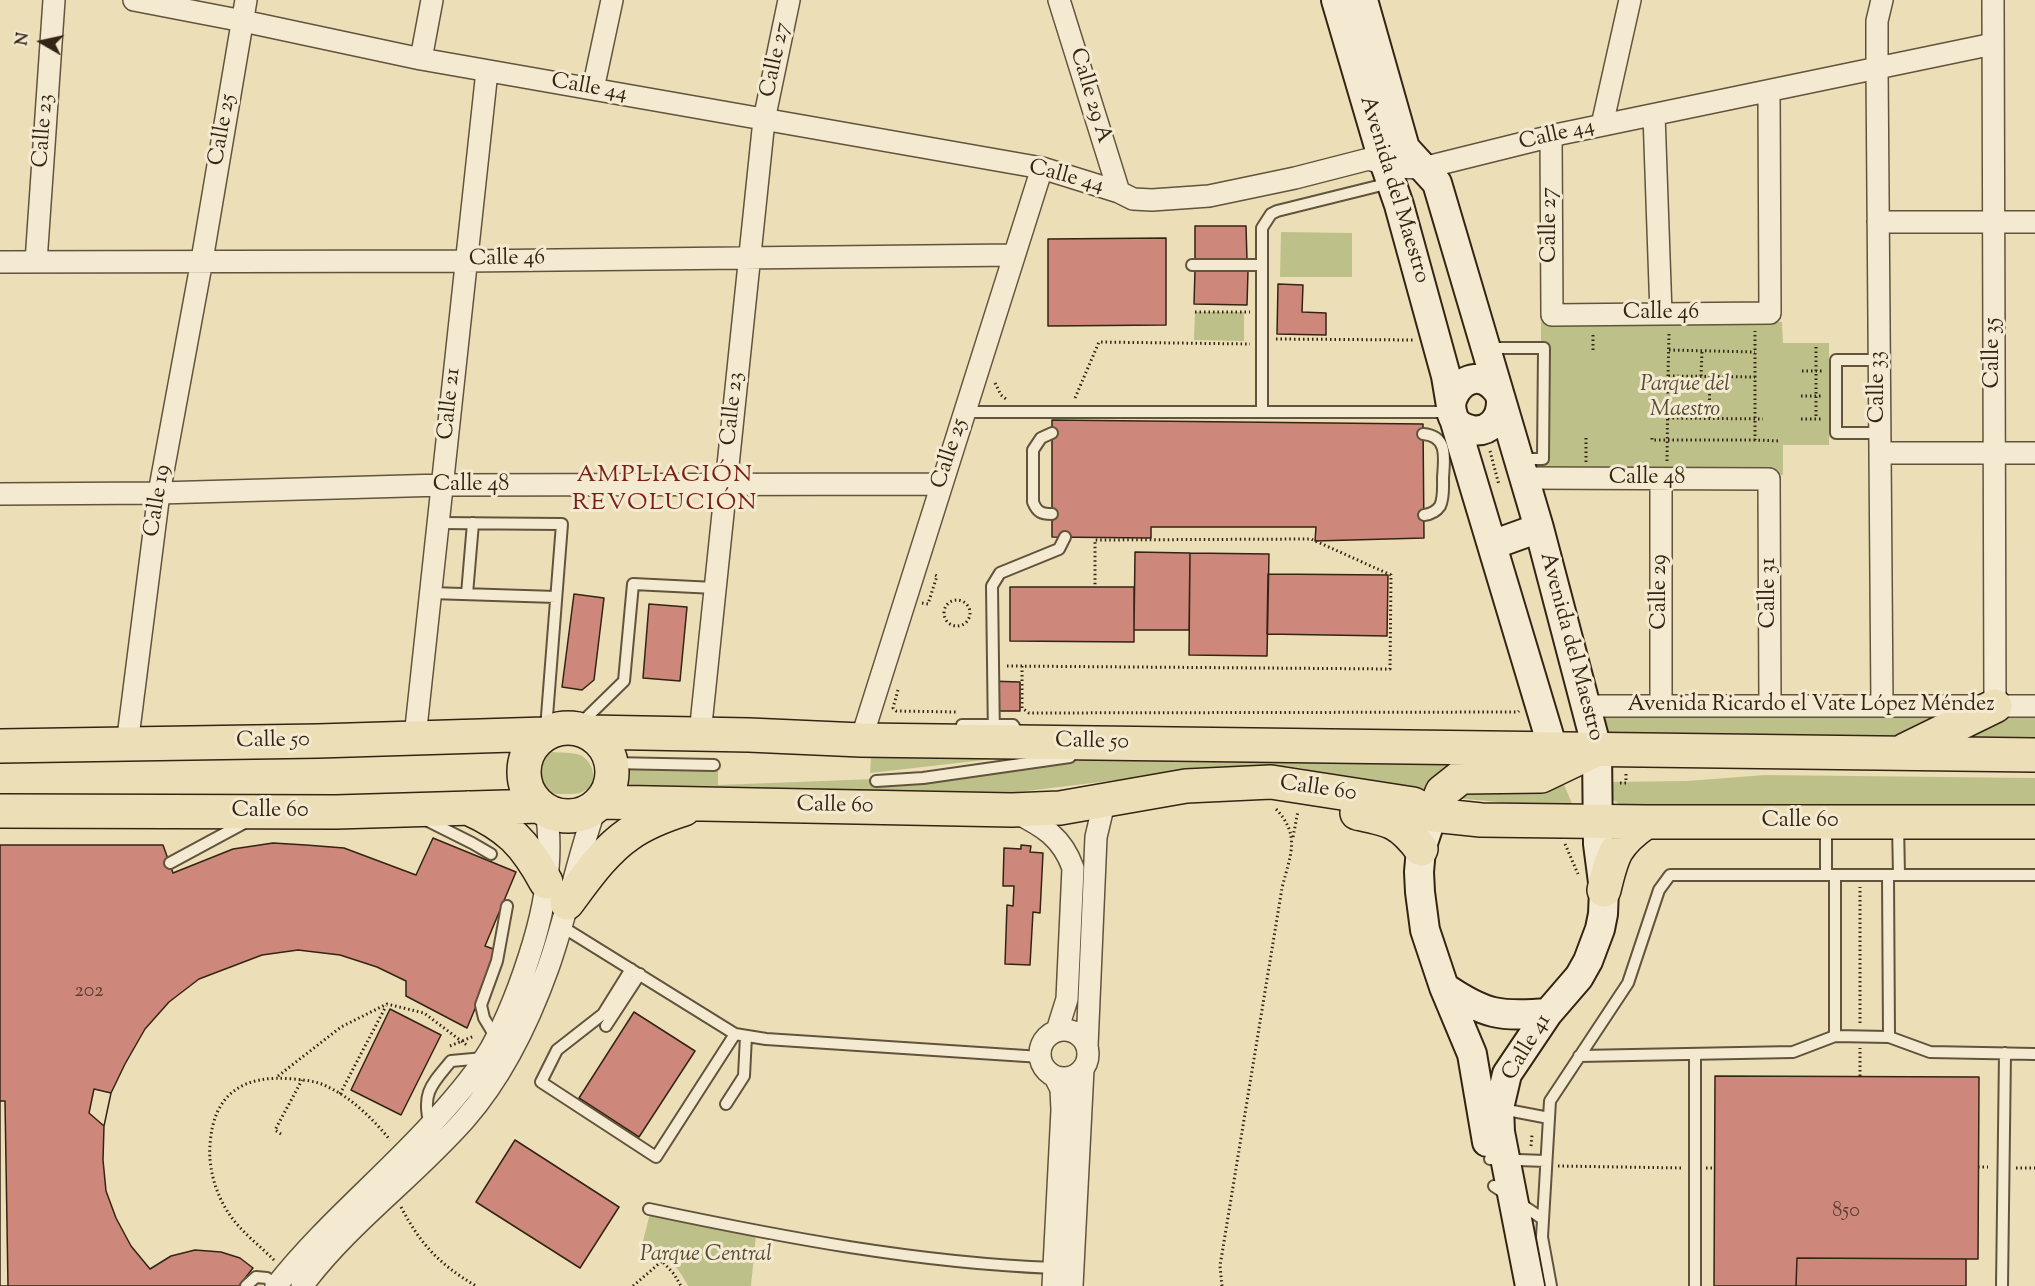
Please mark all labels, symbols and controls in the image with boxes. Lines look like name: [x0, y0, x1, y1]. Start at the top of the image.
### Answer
north arrow: [12, 12, 72, 72]
street label: Calle 27: [756, 20, 798, 100]
text: N: [11, 31, 36, 47]
street label: Calle 29 A: [1062, 45, 1116, 147]
street label: Calle 44: [549, 69, 629, 109]
street label: Calle 25: [205, 92, 243, 168]
street label: Calle 23: [29, 93, 61, 169]
street label: Avenida del Maestro: [1352, 93, 1434, 287]
street label: Calle 44: [1517, 115, 1597, 157]
street label: Calle 44: [1026, 155, 1106, 201]
street label: Calle 27: [1538, 187, 1564, 263]
street label: Calle 46: [469, 246, 545, 274]
street label: Calle 46: [1623, 301, 1699, 327]
street label: Calle 35: [1981, 318, 2007, 388]
street label: Calle 33: [1866, 351, 1892, 423]
street label: Calle 21: [434, 367, 468, 441]
street label: Calle 23: [717, 371, 751, 447]
park label: Parque del Maestro: [1640, 373, 1730, 424]
street label: Calle 25: [927, 416, 975, 492]
street label: Calle 19: [140, 463, 178, 539]
district label: AMPLIACIÓN REVOLUCIÓN: [572, 463, 758, 519]
street label: Calle 48: [1609, 466, 1685, 492]
street label: Calle 48: [433, 473, 509, 499]
street label: Avenida del Maestro: [1532, 550, 1608, 744]
street label: Calle 29: [1648, 554, 1674, 630]
street label: Calle 31: [1757, 558, 1783, 628]
street label: Avenida Ricardo el Vate López Méndez: [1627, 693, 1995, 719]
street label: Calle 50: [236, 728, 310, 756]
street label: Calle 50: [1055, 729, 1129, 757]
street label: Calle 60: [1278, 772, 1358, 808]
street label: Calle 60: [796, 793, 874, 821]
street label: Calle 60: [231, 799, 309, 825]
street label: Calle 60: [1761, 809, 1839, 835]
house number: 202: [74, 981, 104, 1005]
street label: Calle 41: [1498, 1010, 1558, 1086]
house number: 850: [1832, 1201, 1860, 1225]
park label: Parque Central: [640, 1243, 772, 1269]

